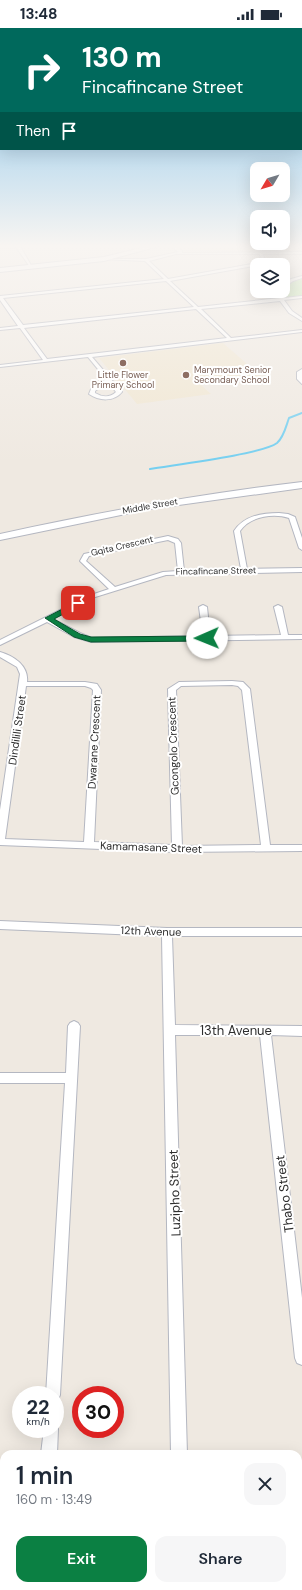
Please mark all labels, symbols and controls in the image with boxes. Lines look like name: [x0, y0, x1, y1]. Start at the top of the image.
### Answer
text: 13:48: [20, 4, 58, 24]
text: 130 m: [82, 39, 162, 76]
icon: right: [16, 44, 68, 96]
text: Fincafincane Street: [82, 75, 243, 99]
icon: arrive: [58, 120, 80, 142]
text: Then: [16, 121, 50, 141]
north arrow: [250, 162, 290, 202]
map controls: [250, 162, 290, 298]
button: sound: [250, 210, 290, 250]
button: layers: [250, 258, 290, 298]
marker: Little Flower Primary School: [118, 358, 128, 368]
place label: Marymount Senior Secondary School: [194, 364, 271, 386]
place label: Little Flower Primary School: [92, 369, 154, 391]
marker: Marymount Senior Secondary School: [181, 370, 191, 380]
street label: Middle Street: [121, 495, 179, 517]
street label: Gqita Crescent: [90, 533, 155, 559]
street label: Fincafincane Street: [176, 564, 257, 578]
pin: [61, 586, 95, 620]
icon: arrive: [67, 592, 89, 614]
position arrow: [186, 617, 228, 659]
street label: Dindilili Street: [5, 694, 29, 766]
street label: Dwarane Crescent: [85, 695, 103, 789]
street label: Gcongolo Crescent: [164, 697, 182, 795]
street label: Kamamasane Street: [100, 838, 202, 856]
street label: 12th Avenue: [120, 923, 182, 939]
street label: 13th Avenue: [200, 1022, 272, 1039]
street label: Luzipho Street: [164, 1149, 185, 1237]
street label: Thabo Street: [271, 1154, 298, 1234]
speed limit sign: 30: [72, 1386, 124, 1438]
text: 22: [26, 1394, 50, 1420]
text: km/h: [26, 1415, 50, 1428]
text: 1 min: [16, 1460, 73, 1491]
button: close: [244, 1463, 286, 1505]
text: 160 m · 13:49: [16, 1491, 92, 1508]
button: Exit: [16, 1536, 147, 1582]
button: Share: [155, 1536, 286, 1582]

